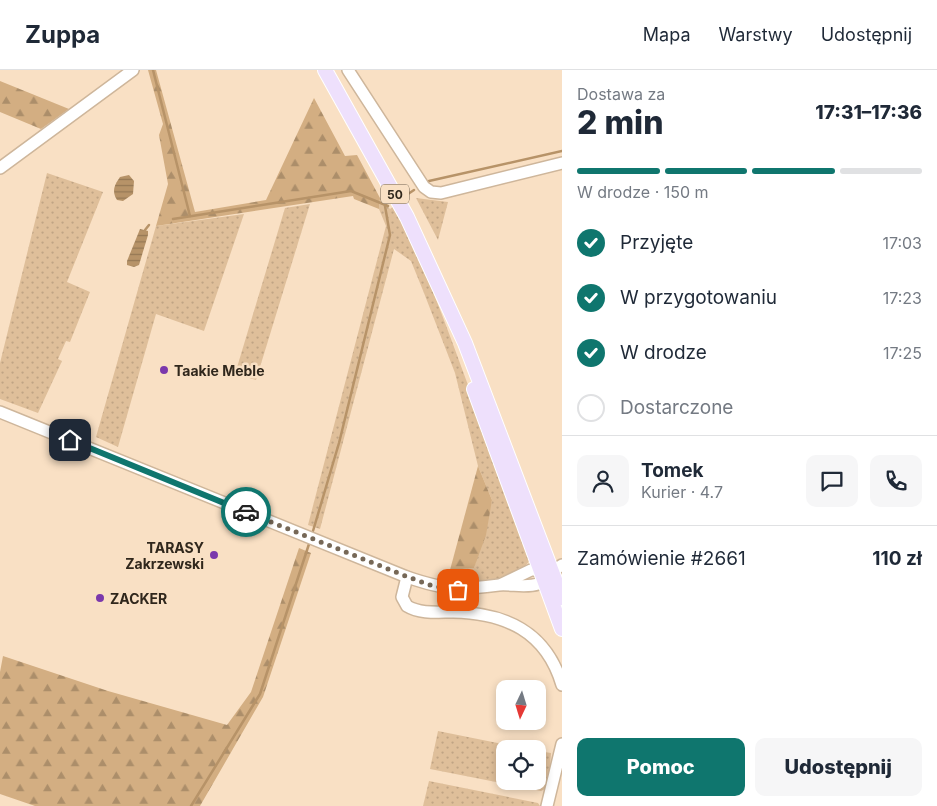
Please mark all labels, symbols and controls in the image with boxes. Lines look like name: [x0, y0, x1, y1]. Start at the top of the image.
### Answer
text: Zuppa: [25, 20, 100, 49]
text: Mapa: [643, 24, 690, 45]
text: Warstwy: [718, 24, 793, 45]
text: Udostępnij: [821, 24, 912, 45]
text: Dostawa za: [577, 84, 665, 104]
text: 17:31–17:36: [815, 101, 922, 124]
text: 2 min: [577, 103, 663, 142]
text: W drodze · 150 m: [577, 182, 709, 202]
road number: 50: [381, 185, 409, 204]
icon: check: [577, 229, 605, 257]
text: Przyjęte: [620, 231, 693, 254]
text: 17:03: [882, 233, 922, 253]
icon: check: [577, 284, 605, 312]
text: W przygotowaniu: [620, 286, 777, 309]
text: 17:23: [883, 288, 922, 308]
icon: check: [577, 339, 605, 367]
text: W drodze: [620, 341, 707, 364]
text: 17:25: [883, 343, 922, 363]
place label: Taakie Meble: [174, 362, 265, 379]
marker: Taakie Meble: [158, 364, 170, 376]
text: Dostarczone: [620, 396, 733, 419]
pin: [49, 419, 91, 461]
icon: home: [56, 426, 84, 454]
button: person: [577, 455, 629, 507]
button: chat: [806, 455, 858, 507]
button: phone: [870, 455, 922, 507]
text: Tomek: [641, 459, 704, 482]
text: Kurier · 4.7: [641, 482, 723, 502]
courier: [221, 487, 271, 537]
icon: car: [232, 498, 260, 526]
place label: TARASY Zakrzewski: [125, 539, 204, 572]
text: Zamówienie #2661: [577, 547, 746, 570]
text: 110 zł: [872, 547, 922, 570]
marker: TARASY Zakrzewski: [208, 549, 220, 561]
pin: [437, 569, 479, 611]
icon: bag: [444, 576, 472, 604]
place label: ZACKER: [110, 590, 167, 607]
marker: ZACKER: [94, 592, 106, 604]
north arrow: [496, 680, 546, 730]
map controls: [496, 680, 546, 790]
button: Pomoc: [577, 738, 745, 796]
button: Udostępnij: [755, 738, 922, 796]
button: locate: [496, 740, 546, 790]

